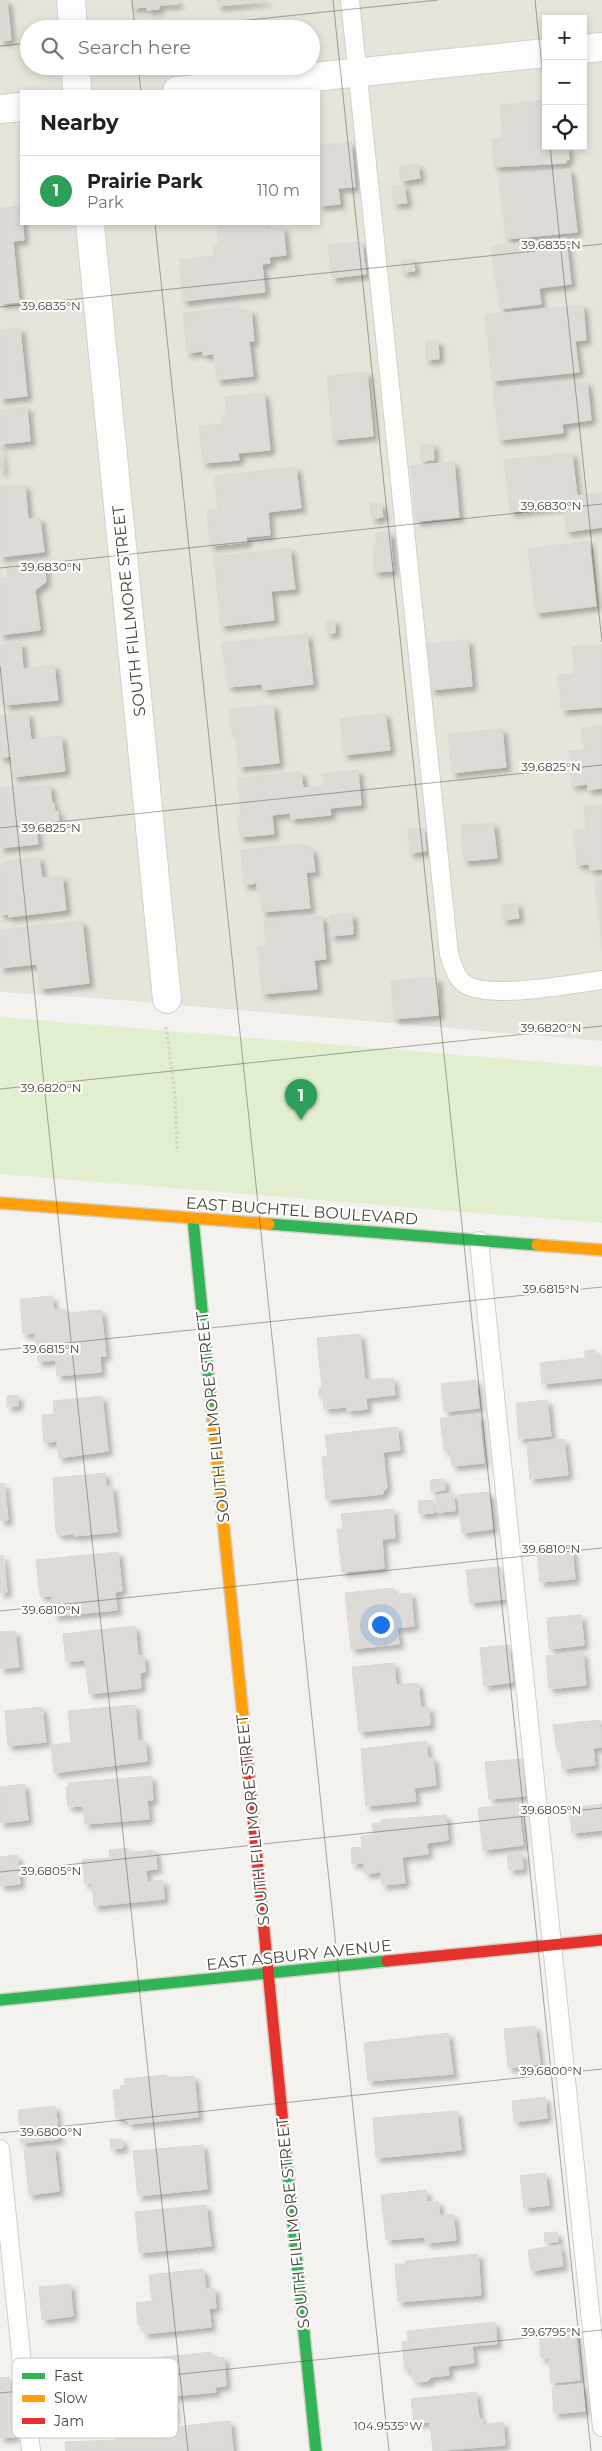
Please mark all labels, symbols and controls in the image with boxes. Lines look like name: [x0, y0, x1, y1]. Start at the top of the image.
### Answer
map controls: [542, 15, 587, 150]
button: +: [542, 15, 587, 60]
search box: [20, 20, 320, 75]
icon: search: [38, 34, 66, 62]
text: Search here: [78, 36, 191, 59]
button: −: [542, 60, 587, 105]
button: locate: [542, 105, 587, 150]
text: Nearby: [40, 110, 119, 135]
text: Prairie Park: [87, 170, 203, 193]
text: 1: [53, 181, 59, 200]
text: 110 m: [257, 181, 300, 200]
text: Park: [87, 193, 124, 212]
text: 39.6835°N: [521, 237, 581, 252]
text: 39.6835°N: [21, 298, 81, 313]
text: 39.6830°N: [521, 498, 581, 513]
street label: SOUTH FILLMORE STREET: [108, 504, 150, 717]
text: 39.6830°N: [21, 559, 81, 574]
text: 39.6825°N: [521, 759, 581, 774]
text: 39.6825°N: [21, 820, 81, 835]
text: 39.6820°N: [521, 1020, 581, 1035]
pin: 1: [285, 1079, 317, 1120]
text: 39.6820°N: [21, 1080, 81, 1095]
street label: EAST BUCHTEL BOULEVARD: [185, 1193, 419, 1229]
text: 39.6815°N: [522, 1281, 580, 1296]
street label: SOUTH FILLMORE STREET: [192, 1310, 234, 1523]
text: 39.6815°N: [22, 1341, 80, 1356]
text: 39.6810°N: [522, 1541, 580, 1556]
text: 39.6810°N: [22, 1602, 80, 1617]
your location: [368, 1612, 394, 1638]
street label: SOUTH FILLMORE STREET: [232, 1713, 274, 1926]
text: 39.6805°N: [521, 1802, 581, 1817]
text: 39.6805°N: [21, 1863, 81, 1878]
street label: EAST ASBURY AVENUE: [206, 1936, 392, 1974]
text: 39.6800°N: [520, 2063, 582, 2078]
street label: SOUTH FILLMORE STREET: [272, 2116, 314, 2329]
text: 39.6800°N: [20, 2124, 82, 2139]
text: 39.6795°N: [521, 2324, 581, 2339]
legend: [12, 2358, 178, 2438]
text: Fast: [54, 2367, 84, 2385]
text: Slow: [54, 2389, 88, 2407]
text: Jam: [53, 2412, 84, 2430]
text: 104.9535°W: [354, 2418, 423, 2433]

